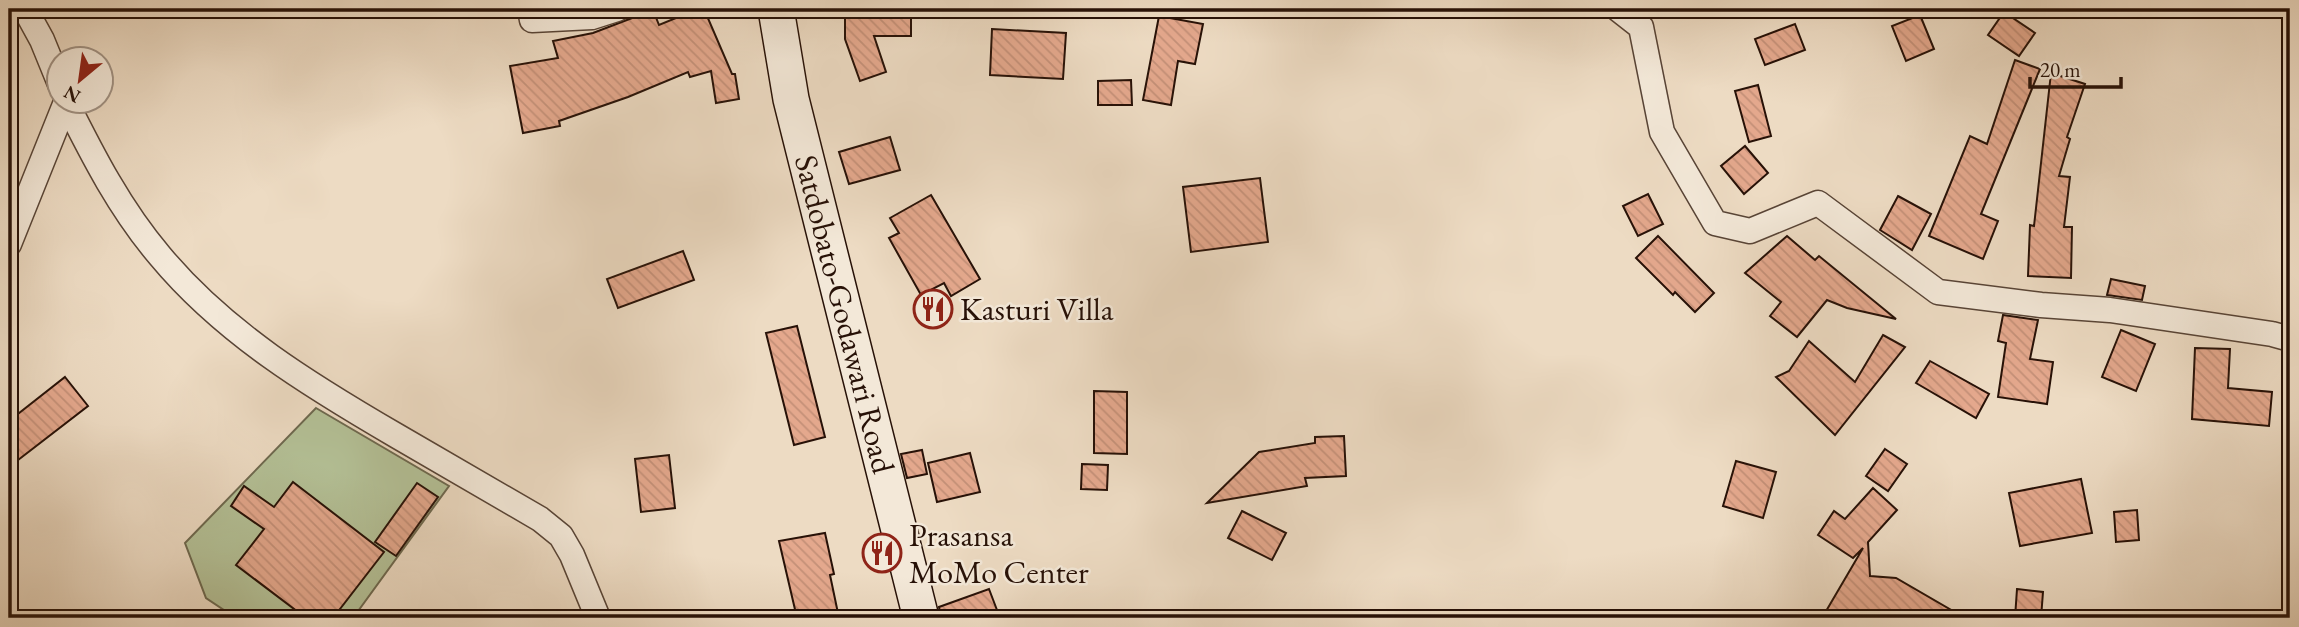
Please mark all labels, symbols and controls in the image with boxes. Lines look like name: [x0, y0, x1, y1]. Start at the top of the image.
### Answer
north arrow: [46, 46, 116, 116]
scale bar: [2030, 46, 2120, 90]
text: 20 m: [2040, 56, 2081, 83]
text: N: [59, 79, 85, 109]
street label: Satdobato-Godawari Road: [785, 150, 905, 478]
restaurant icon: Kasturi Villa: [912, 288, 954, 330]
place label: Kasturi Villa: [960, 288, 1114, 330]
place label: Prasansa MoMo Center: [909, 514, 1089, 593]
restaurant icon: Prasansa MoMo Center: [861, 532, 903, 574]

